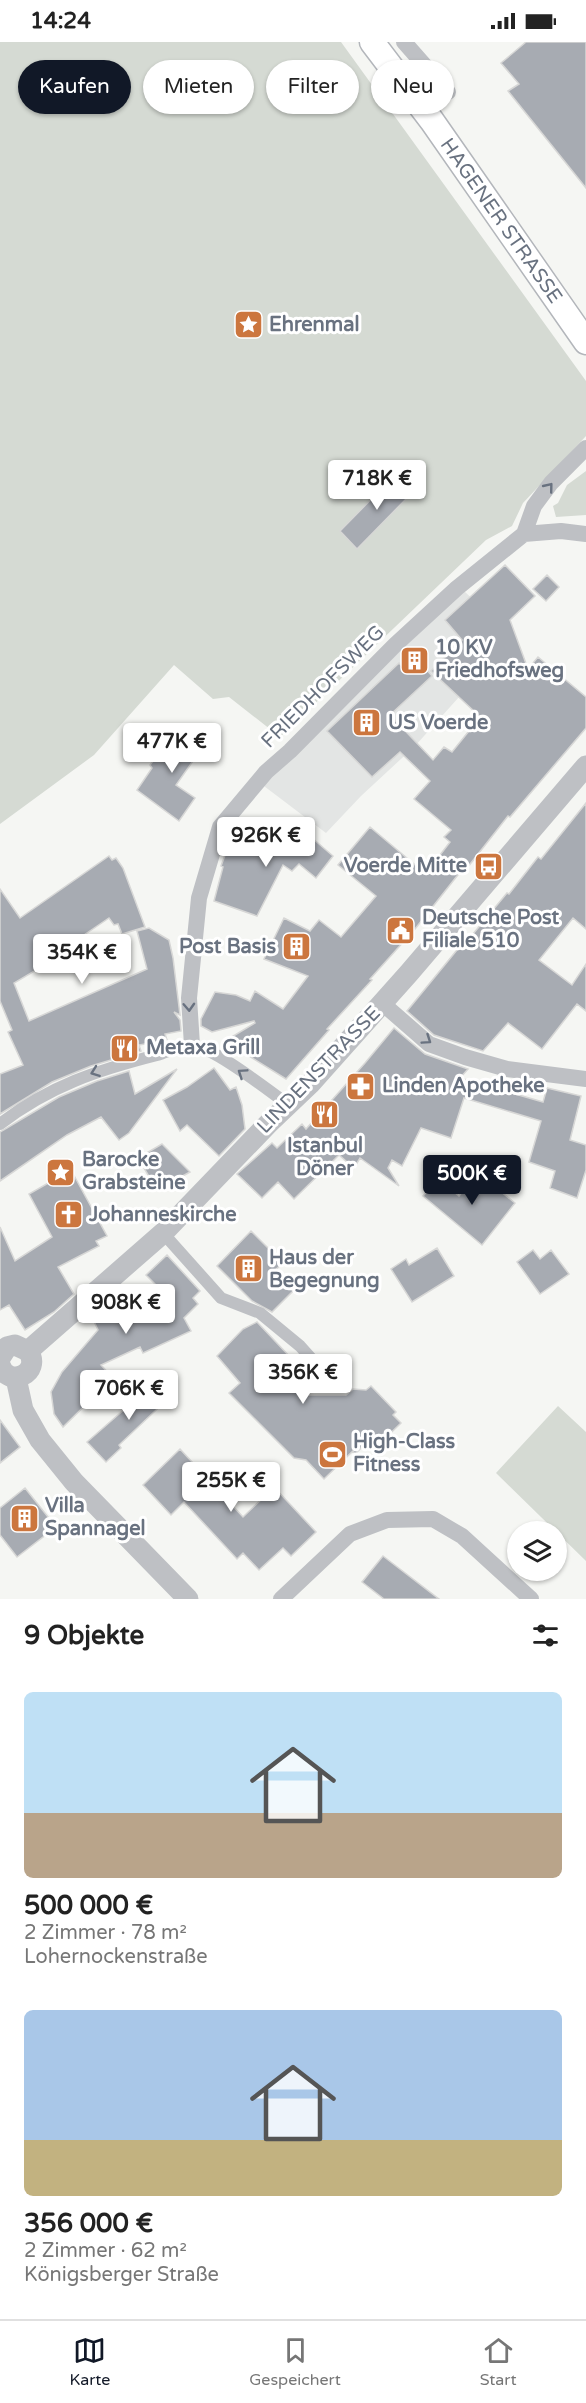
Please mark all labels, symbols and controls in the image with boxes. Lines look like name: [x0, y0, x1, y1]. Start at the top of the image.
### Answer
text: 14:24: [30, 8, 91, 34]
chip: Kaufen: [18, 60, 131, 114]
chip: Mieten: [143, 60, 254, 114]
chip: Filter: [266, 60, 359, 114]
chip: Neu: [371, 60, 454, 114]
street label: HAGENER STRASSE: [435, 134, 567, 308]
place icon: Ehrenmal: [232, 309, 264, 341]
place label: Ehrenmal: [269, 313, 359, 337]
pin: 718K €: [328, 460, 426, 511]
text: 718K €: [342, 467, 412, 491]
one-way arrow: [541, 483, 552, 494]
street label: FRIEDHOFSWEG: [257, 621, 389, 753]
place label: 10 KV Friedhofsweg: [435, 636, 564, 683]
building icon: 10 KV Friedhofsweg: [398, 644, 430, 676]
building icon: US Voerde: [351, 707, 383, 739]
place label: US Voerde: [388, 711, 488, 735]
pin: 477K €: [123, 723, 221, 774]
text: 477K €: [137, 730, 207, 754]
pin: 926K €: [217, 817, 315, 868]
text: 926K €: [231, 824, 301, 848]
bus stop icon: Voerde Mitte: [472, 850, 504, 882]
place label: Voerde Mitte: [344, 854, 467, 878]
place label: Deutsche Post Filiale 510: [422, 906, 560, 953]
public building icon: Deutsche Post Filiale 510: [385, 914, 417, 946]
building icon: Post Basis: [281, 931, 313, 963]
pin: 354K €: [33, 934, 131, 985]
place label: Post Basis: [179, 935, 276, 959]
text: 354K €: [47, 941, 117, 965]
street label: LINDENSTRASSE: [252, 1001, 386, 1139]
one-way arrow: [183, 1002, 196, 1011]
restaurant icon: Metaxa Grill: [109, 1032, 141, 1064]
one-way arrow: [421, 1033, 432, 1044]
place label: Metaxa Grill: [146, 1036, 260, 1060]
one-way arrow: [90, 1065, 101, 1077]
one-way arrow: [238, 1068, 248, 1080]
pharmacy icon: Linden Apotheke: [345, 1070, 377, 1102]
place label: Linden Apotheke: [382, 1074, 545, 1098]
restaurant icon: Istanbul Döner: [309, 1099, 341, 1131]
place label: Istanbul Döner: [287, 1134, 363, 1181]
place label: Barocke Grabsteine: [82, 1148, 185, 1195]
pin: 500K €: [423, 1155, 521, 1206]
place icon: Barocke Grabsteine: [45, 1156, 77, 1188]
text: 500K €: [437, 1162, 507, 1186]
church icon: Johanneskirche: [52, 1199, 84, 1231]
place label: Johanneskirche: [88, 1203, 237, 1227]
place label: Haus der Begegnung: [269, 1246, 380, 1293]
building icon: Haus der Begegnung: [232, 1253, 264, 1285]
pin: 908K €: [77, 1284, 175, 1335]
text: 908K €: [91, 1291, 161, 1315]
pin: 356K €: [254, 1354, 352, 1405]
text: 356K €: [268, 1361, 338, 1385]
pin: 706K €: [80, 1370, 178, 1421]
text: 706K €: [94, 1377, 164, 1401]
place label: High-Class Fitness: [353, 1430, 456, 1477]
sports icon: High-Class Fitness: [316, 1438, 348, 1470]
pin: 255K €: [182, 1462, 280, 1513]
text: 255K €: [196, 1469, 266, 1493]
place label: Villa Spannagel: [45, 1494, 146, 1541]
building icon: Villa Spannagel: [8, 1502, 40, 1534]
map controls: [507, 1521, 567, 1581]
button: layers: [507, 1521, 567, 1581]
icon: filters: [529, 1619, 562, 1652]
text: 9 Objekte: [24, 1620, 144, 1651]
icon: home: [239, 1731, 347, 1839]
text: 500 000 €: [24, 1890, 153, 1921]
text: 2 Zimmer · 78 m²: [24, 1921, 187, 1945]
text: Lohernockenstraße: [24, 1945, 208, 1969]
icon: home: [239, 2049, 347, 2157]
text: 356 000 €: [24, 2208, 153, 2239]
text: 2 Zimmer · 62 m²: [24, 2239, 187, 2263]
text: Königsberger Straße: [24, 2263, 219, 2287]
tab: Karte: [69, 2334, 110, 2390]
tab: Gespeichert: [249, 2334, 341, 2390]
tab: Start: [480, 2334, 517, 2390]

